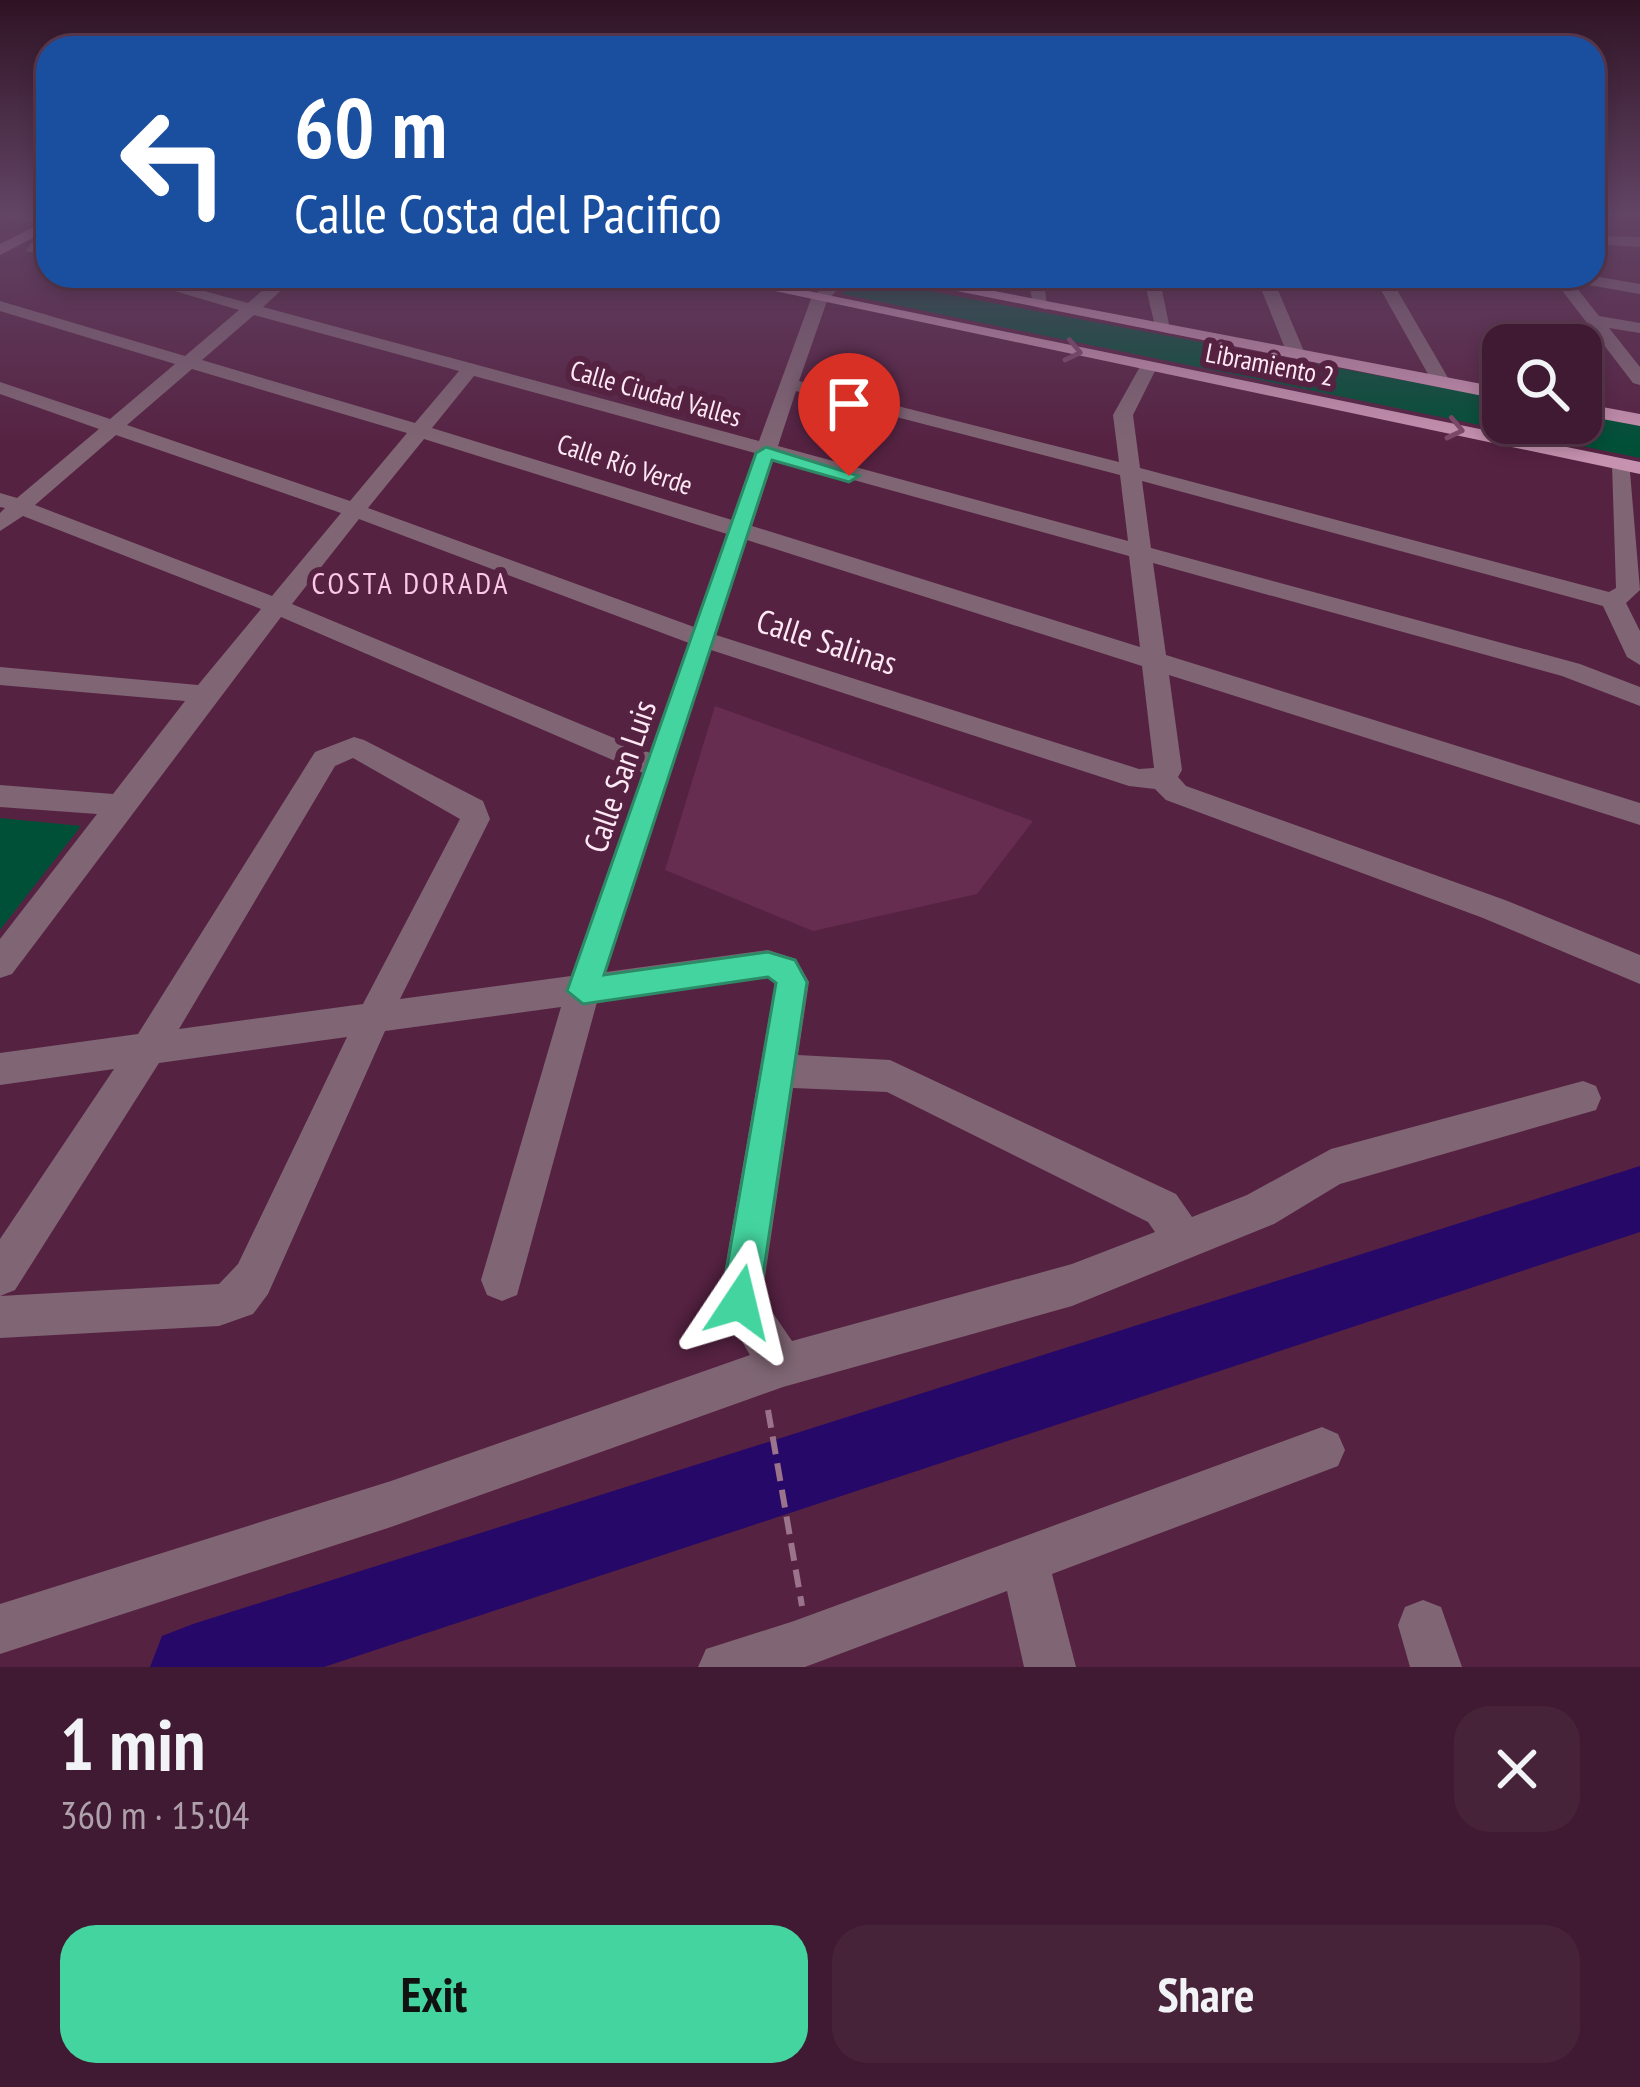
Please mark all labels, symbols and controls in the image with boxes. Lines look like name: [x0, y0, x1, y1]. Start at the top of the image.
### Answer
text: 60 m: [294, 72, 447, 181]
icon: left: [96, 84, 252, 240]
text: Calle Costa del Pacifico: [294, 178, 722, 248]
map controls: [1482, 324, 1602, 444]
button: search: [1482, 324, 1602, 444]
street label: Libramiento 2: [1203, 335, 1337, 393]
one-way arrow: [1063, 338, 1083, 363]
street label: Calle Ciudad Valles: [566, 352, 746, 434]
pin: [798, 353, 900, 476]
icon: arrive: [816, 371, 882, 437]
one-way arrow: [1445, 415, 1465, 441]
street label: Calle Río Verde: [553, 426, 697, 502]
district label: COSTA DORADA: [311, 563, 511, 602]
street label: Calle Salinas: [751, 598, 903, 684]
street label: Calle San Luis: [573, 694, 665, 858]
position arrow: [677, 1239, 803, 1365]
text: 1 min: [60, 1697, 205, 1790]
button: close: [1454, 1706, 1580, 1832]
text: 360 m · 15:04: [60, 1789, 249, 1840]
button: Exit: [60, 1925, 808, 2063]
button: Share: [832, 1925, 1580, 2063]

